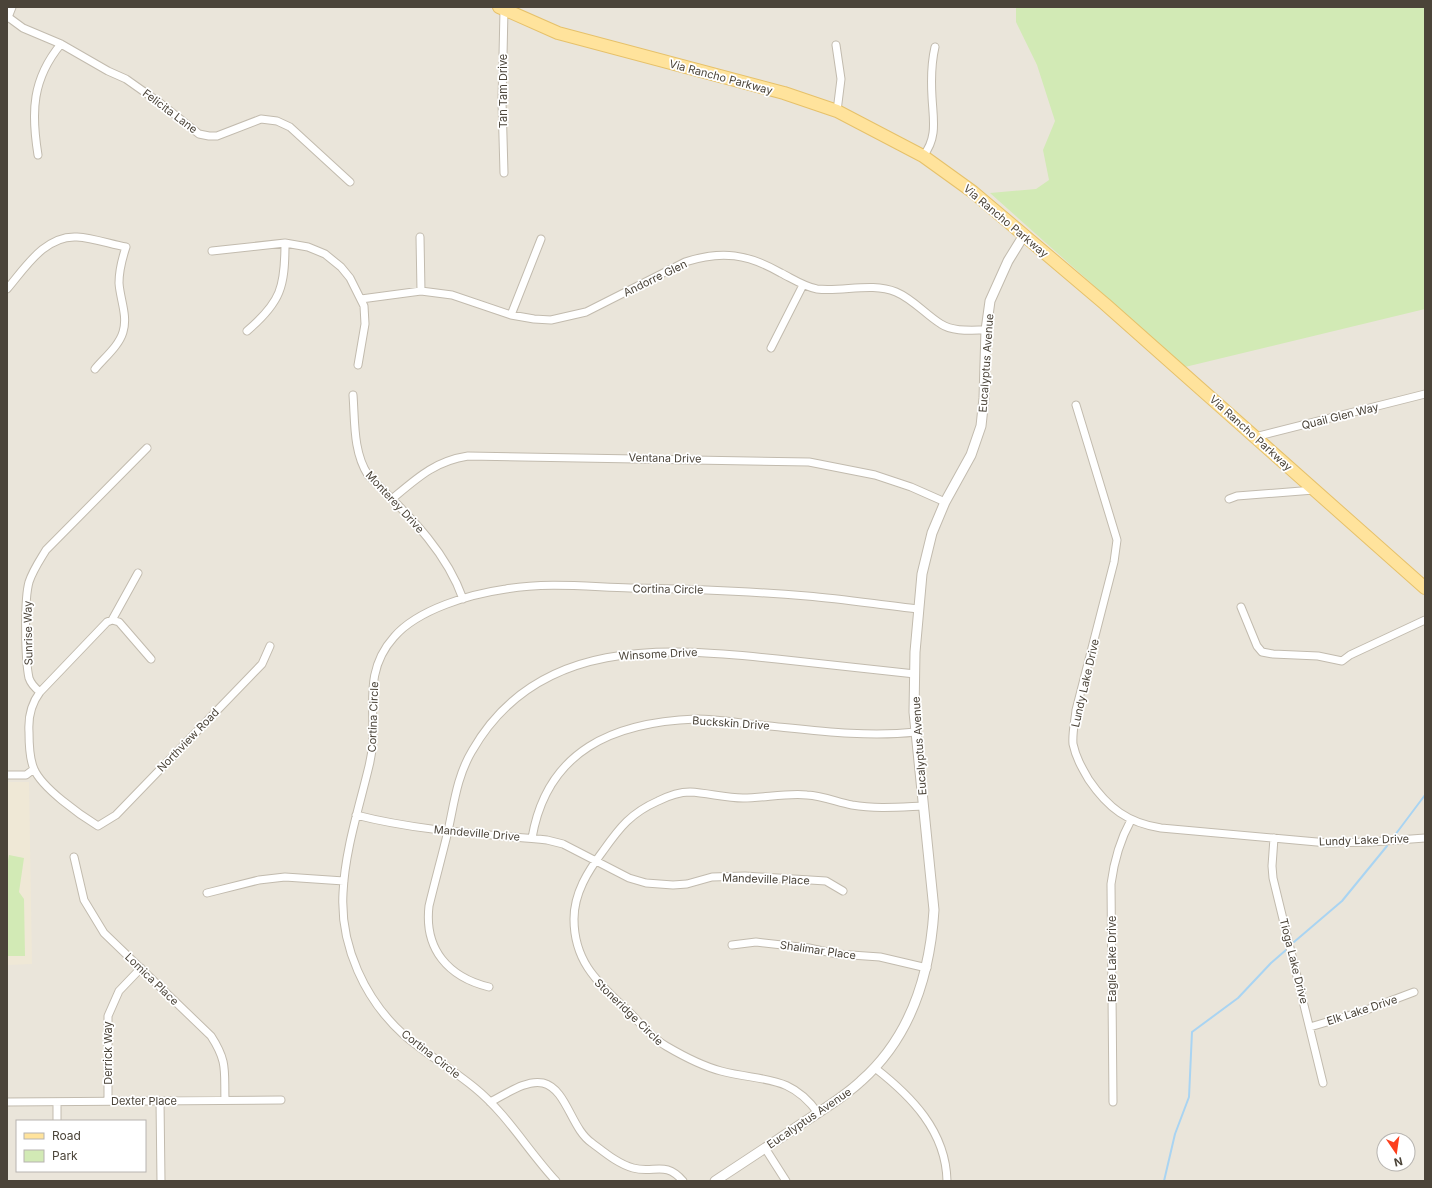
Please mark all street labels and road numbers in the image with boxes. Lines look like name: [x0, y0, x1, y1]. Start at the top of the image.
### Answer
street label: Tan Tam Drive: [496, 54, 510, 128]
street label: Via Rancho Parkway: [668, 56, 774, 98]
street label: Felicita Lane: [140, 86, 200, 136]
street label: Via Rancho Parkway: [961, 181, 1051, 261]
street label: Andorre Glen: [621, 257, 689, 299]
street label: Eucalyptus Avenue: [976, 313, 996, 413]
street label: Via Rancho Parkway: [1207, 392, 1295, 474]
street label: Quail Glen Way: [1300, 400, 1380, 432]
street label: Ventana Drive: [628, 450, 702, 466]
street label: Monterey Drive: [363, 468, 427, 536]
street label: Cortina Circle: [632, 581, 704, 597]
street label: Sunrise Way: [20, 600, 36, 666]
street label: Lundy Lake Drive: [1068, 637, 1102, 729]
street label: Winsome Drive: [618, 645, 698, 663]
street label: Cortina Circle: [365, 681, 381, 753]
street label: Eucalyptus Avenue: [909, 696, 929, 796]
street label: Northview Road: [154, 705, 222, 775]
street label: Buckskin Drive: [692, 713, 770, 733]
street label: Mandeville Drive: [433, 822, 521, 844]
street label: Lundy Lake Drive: [1319, 831, 1409, 849]
street label: Mandeville Place: [722, 870, 810, 888]
street label: Eagle Lake Drive: [1105, 916, 1119, 1002]
street label: Tioga Lake Drive: [1277, 917, 1311, 1005]
street label: Shalimar Place: [779, 938, 857, 962]
street label: Lomica Place: [122, 950, 182, 1008]
street label: Stoneridge Circle: [592, 976, 666, 1048]
street label: Elk Lake Drive: [1325, 992, 1399, 1028]
street label: Derrick Way: [101, 1021, 115, 1085]
street label: Cortina Circle: [399, 1027, 463, 1081]
street label: Eucalyptus Avenue: [764, 1085, 854, 1151]
street label: Dexter Place: [111, 1094, 177, 1108]

